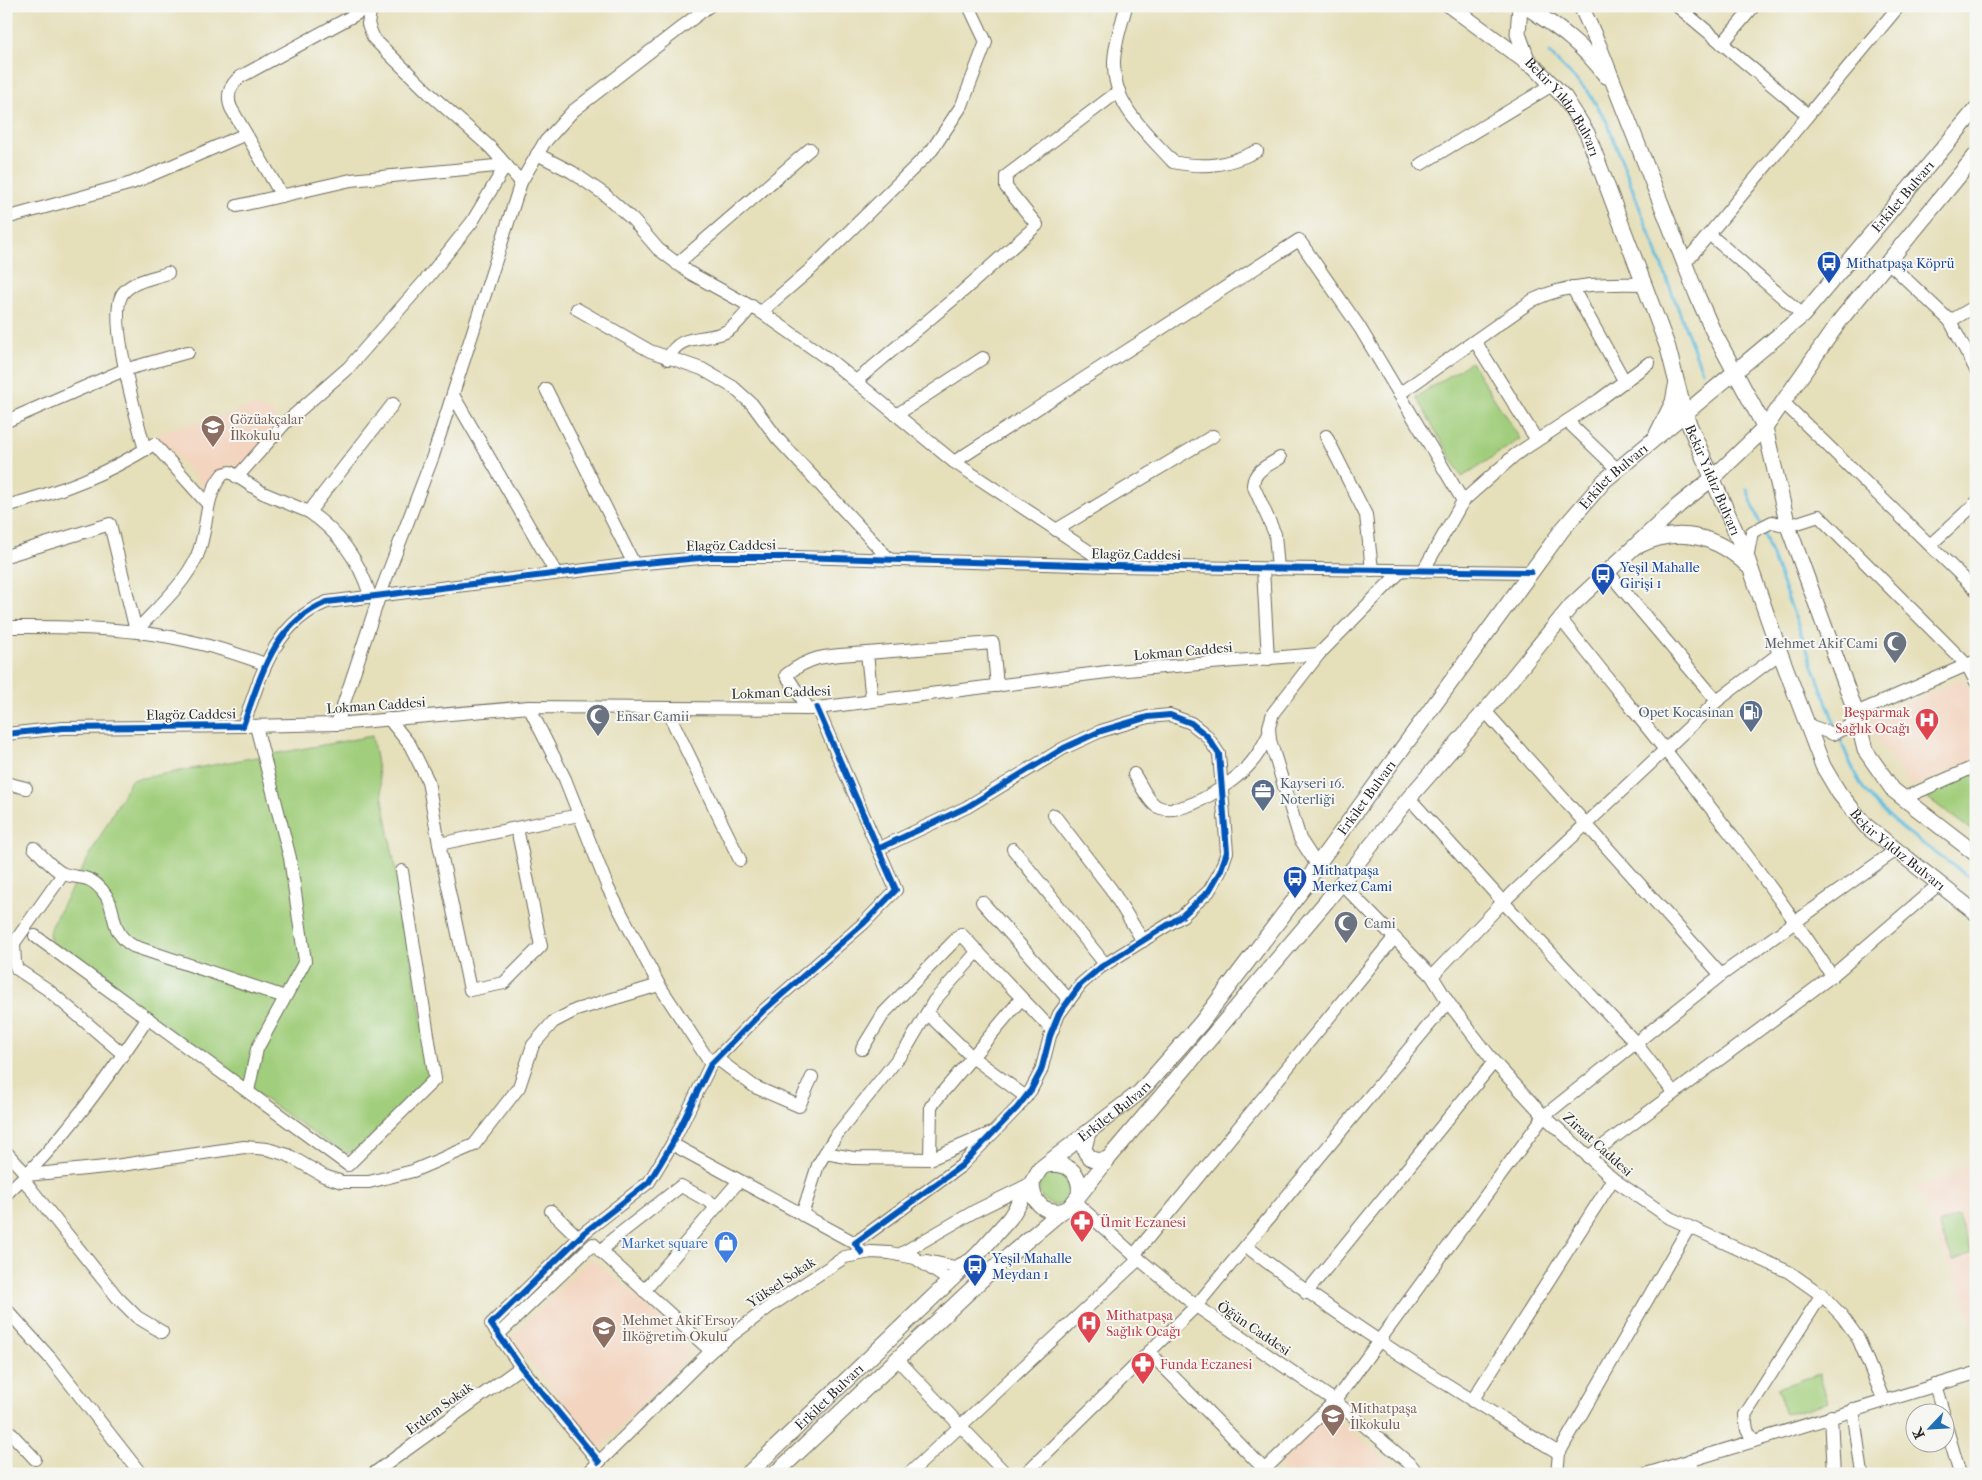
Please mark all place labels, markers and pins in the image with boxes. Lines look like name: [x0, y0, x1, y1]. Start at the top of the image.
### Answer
bus stop icon: Mithatpaşa Köprü: [1816, 250, 1842, 284]
place label: Mithatpaşa Köprü: [1846, 255, 1954, 272]
place label: Gözüakçalar İlkokulu: [230, 411, 304, 444]
school or university icon: Gözüakçalar İlkokulu: [200, 414, 226, 448]
place label: Yeşil Mahalle Girişi 1: [1619, 559, 1700, 592]
bus stop icon: Yeşil Mahalle Girişi 1: [1590, 562, 1616, 596]
mosque icon: Mehmet Akif Cami: [1882, 630, 1908, 664]
place label: Mehmet Akif Cami: [1764, 635, 1878, 652]
fuel station icon: Opet Kocasinan: [1738, 699, 1764, 733]
mosque icon: Ensar Camii: [585, 703, 611, 737]
place label: Opet Kocasinan: [1639, 704, 1734, 721]
place label: Beşparmak Sağlık Ocağı: [1835, 704, 1911, 737]
hospital icon: Beşparmak Sağlık Ocağı: [1914, 707, 1940, 741]
place label: Ensar Camii: [616, 708, 689, 725]
place label: Kayseri 16. Noterliği: [1280, 775, 1345, 808]
office icon: Kayseri 16. Noterliği: [1250, 778, 1276, 812]
place label: Mithatpaşa Merkez Cami: [1312, 862, 1392, 895]
bus stop icon: Mithatpaşa Merkez Cami: [1282, 865, 1308, 899]
mosque icon: Cami: [1333, 910, 1359, 944]
place label: Cami: [1364, 915, 1396, 932]
pharmacy icon: Ümit Eczanesi: [1069, 1209, 1095, 1243]
place label: Ümit Eczanesi: [1100, 1214, 1186, 1231]
shop icon: Market square: [713, 1230, 739, 1264]
place label: Market square: [621, 1235, 708, 1252]
place label: Yeşil Mahalle Meydan 1: [991, 1250, 1072, 1283]
bus stop icon: Yeşil Mahalle Meydan 1: [962, 1253, 988, 1287]
place label: Mithatpaşa Sağlık Ocağı: [1106, 1307, 1181, 1340]
hospital icon: Mithatpaşa Sağlık Ocağı: [1076, 1310, 1102, 1344]
place label: Mehmet Akif Ersoy İlköğretim Okulu: [622, 1312, 738, 1345]
school or university icon: Mehmet Akif Ersoy İlköğretim Okulu: [591, 1315, 617, 1349]
pharmacy icon: Funda Eczanesi: [1130, 1351, 1156, 1385]
place label: Funda Eczanesi: [1160, 1356, 1252, 1373]
place label: Mithatpaşa İlkokulu: [1350, 1400, 1417, 1433]
school or university icon: Mithatpaşa İlkokulu: [1320, 1403, 1346, 1437]

